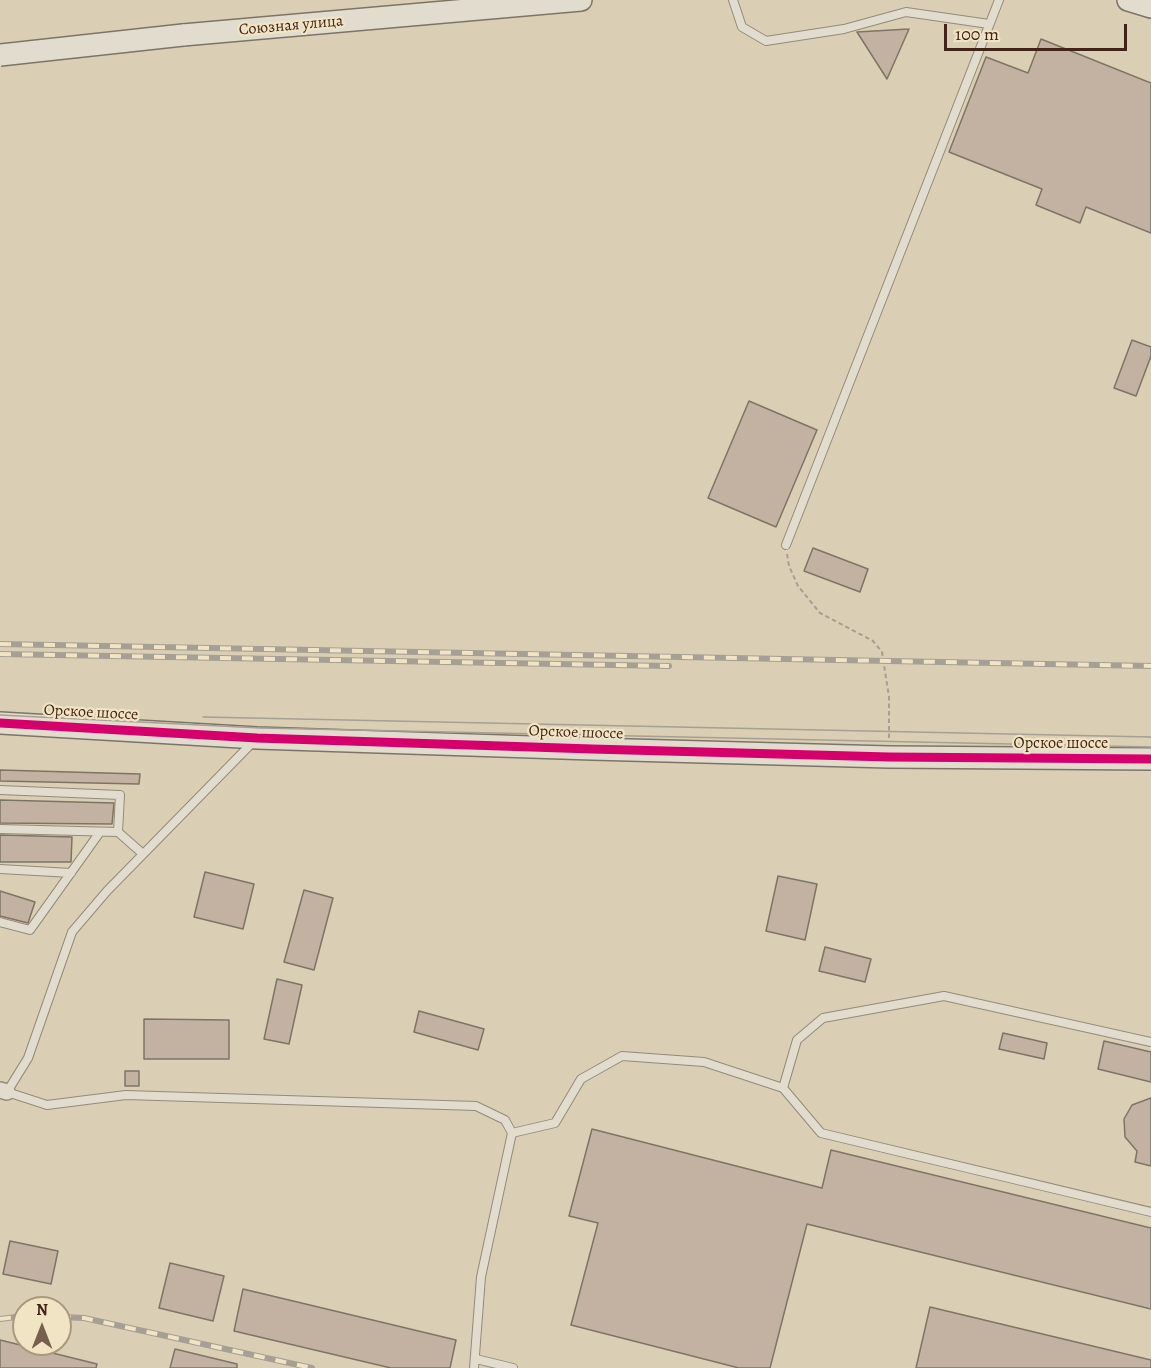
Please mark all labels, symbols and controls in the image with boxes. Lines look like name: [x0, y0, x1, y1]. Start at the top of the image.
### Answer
street label: Союзная улица: [238, 12, 344, 40]
scale bar: [947, 12, 1130, 50]
text: 100 m: [955, 22, 999, 46]
street label: Орское шоссе: [43, 701, 139, 725]
street label: Орское шоссе: [528, 722, 624, 744]
street label: Орское шоссе: [1014, 734, 1108, 754]
north arrow: [12, 1296, 72, 1356]
text: N: [36, 1299, 48, 1321]

